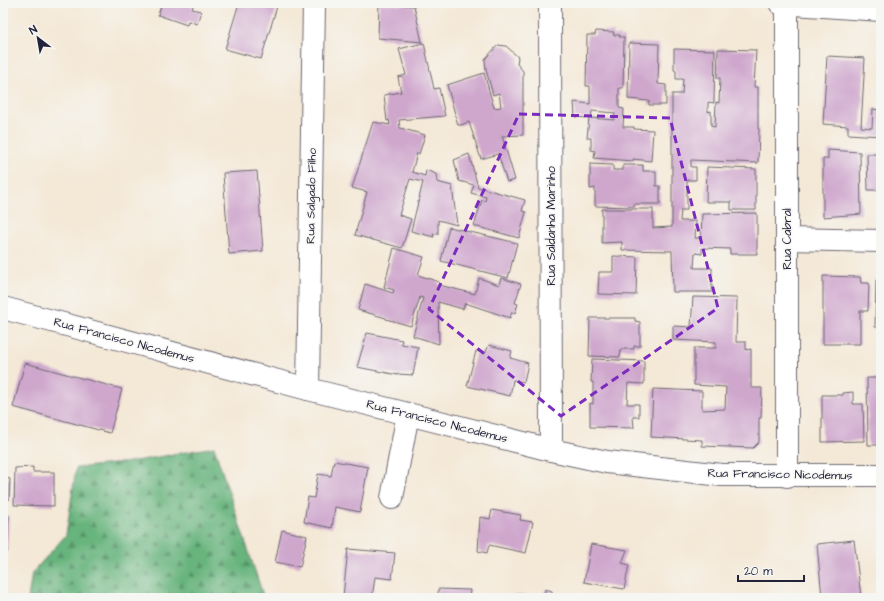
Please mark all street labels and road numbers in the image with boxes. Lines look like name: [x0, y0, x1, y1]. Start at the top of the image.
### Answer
street label: Rua Salgado Filho: [302, 148, 322, 244]
street label: Rua Saldanha Marinho: [543, 166, 560, 286]
street label: Rua Cabral: [779, 208, 796, 270]
street label: Rua Francisco Nicodemus: [52, 314, 196, 367]
street label: Rua Francisco Nicodemus: [364, 396, 509, 447]
street label: Rua Francisco Nicodemus: [707, 465, 853, 484]

